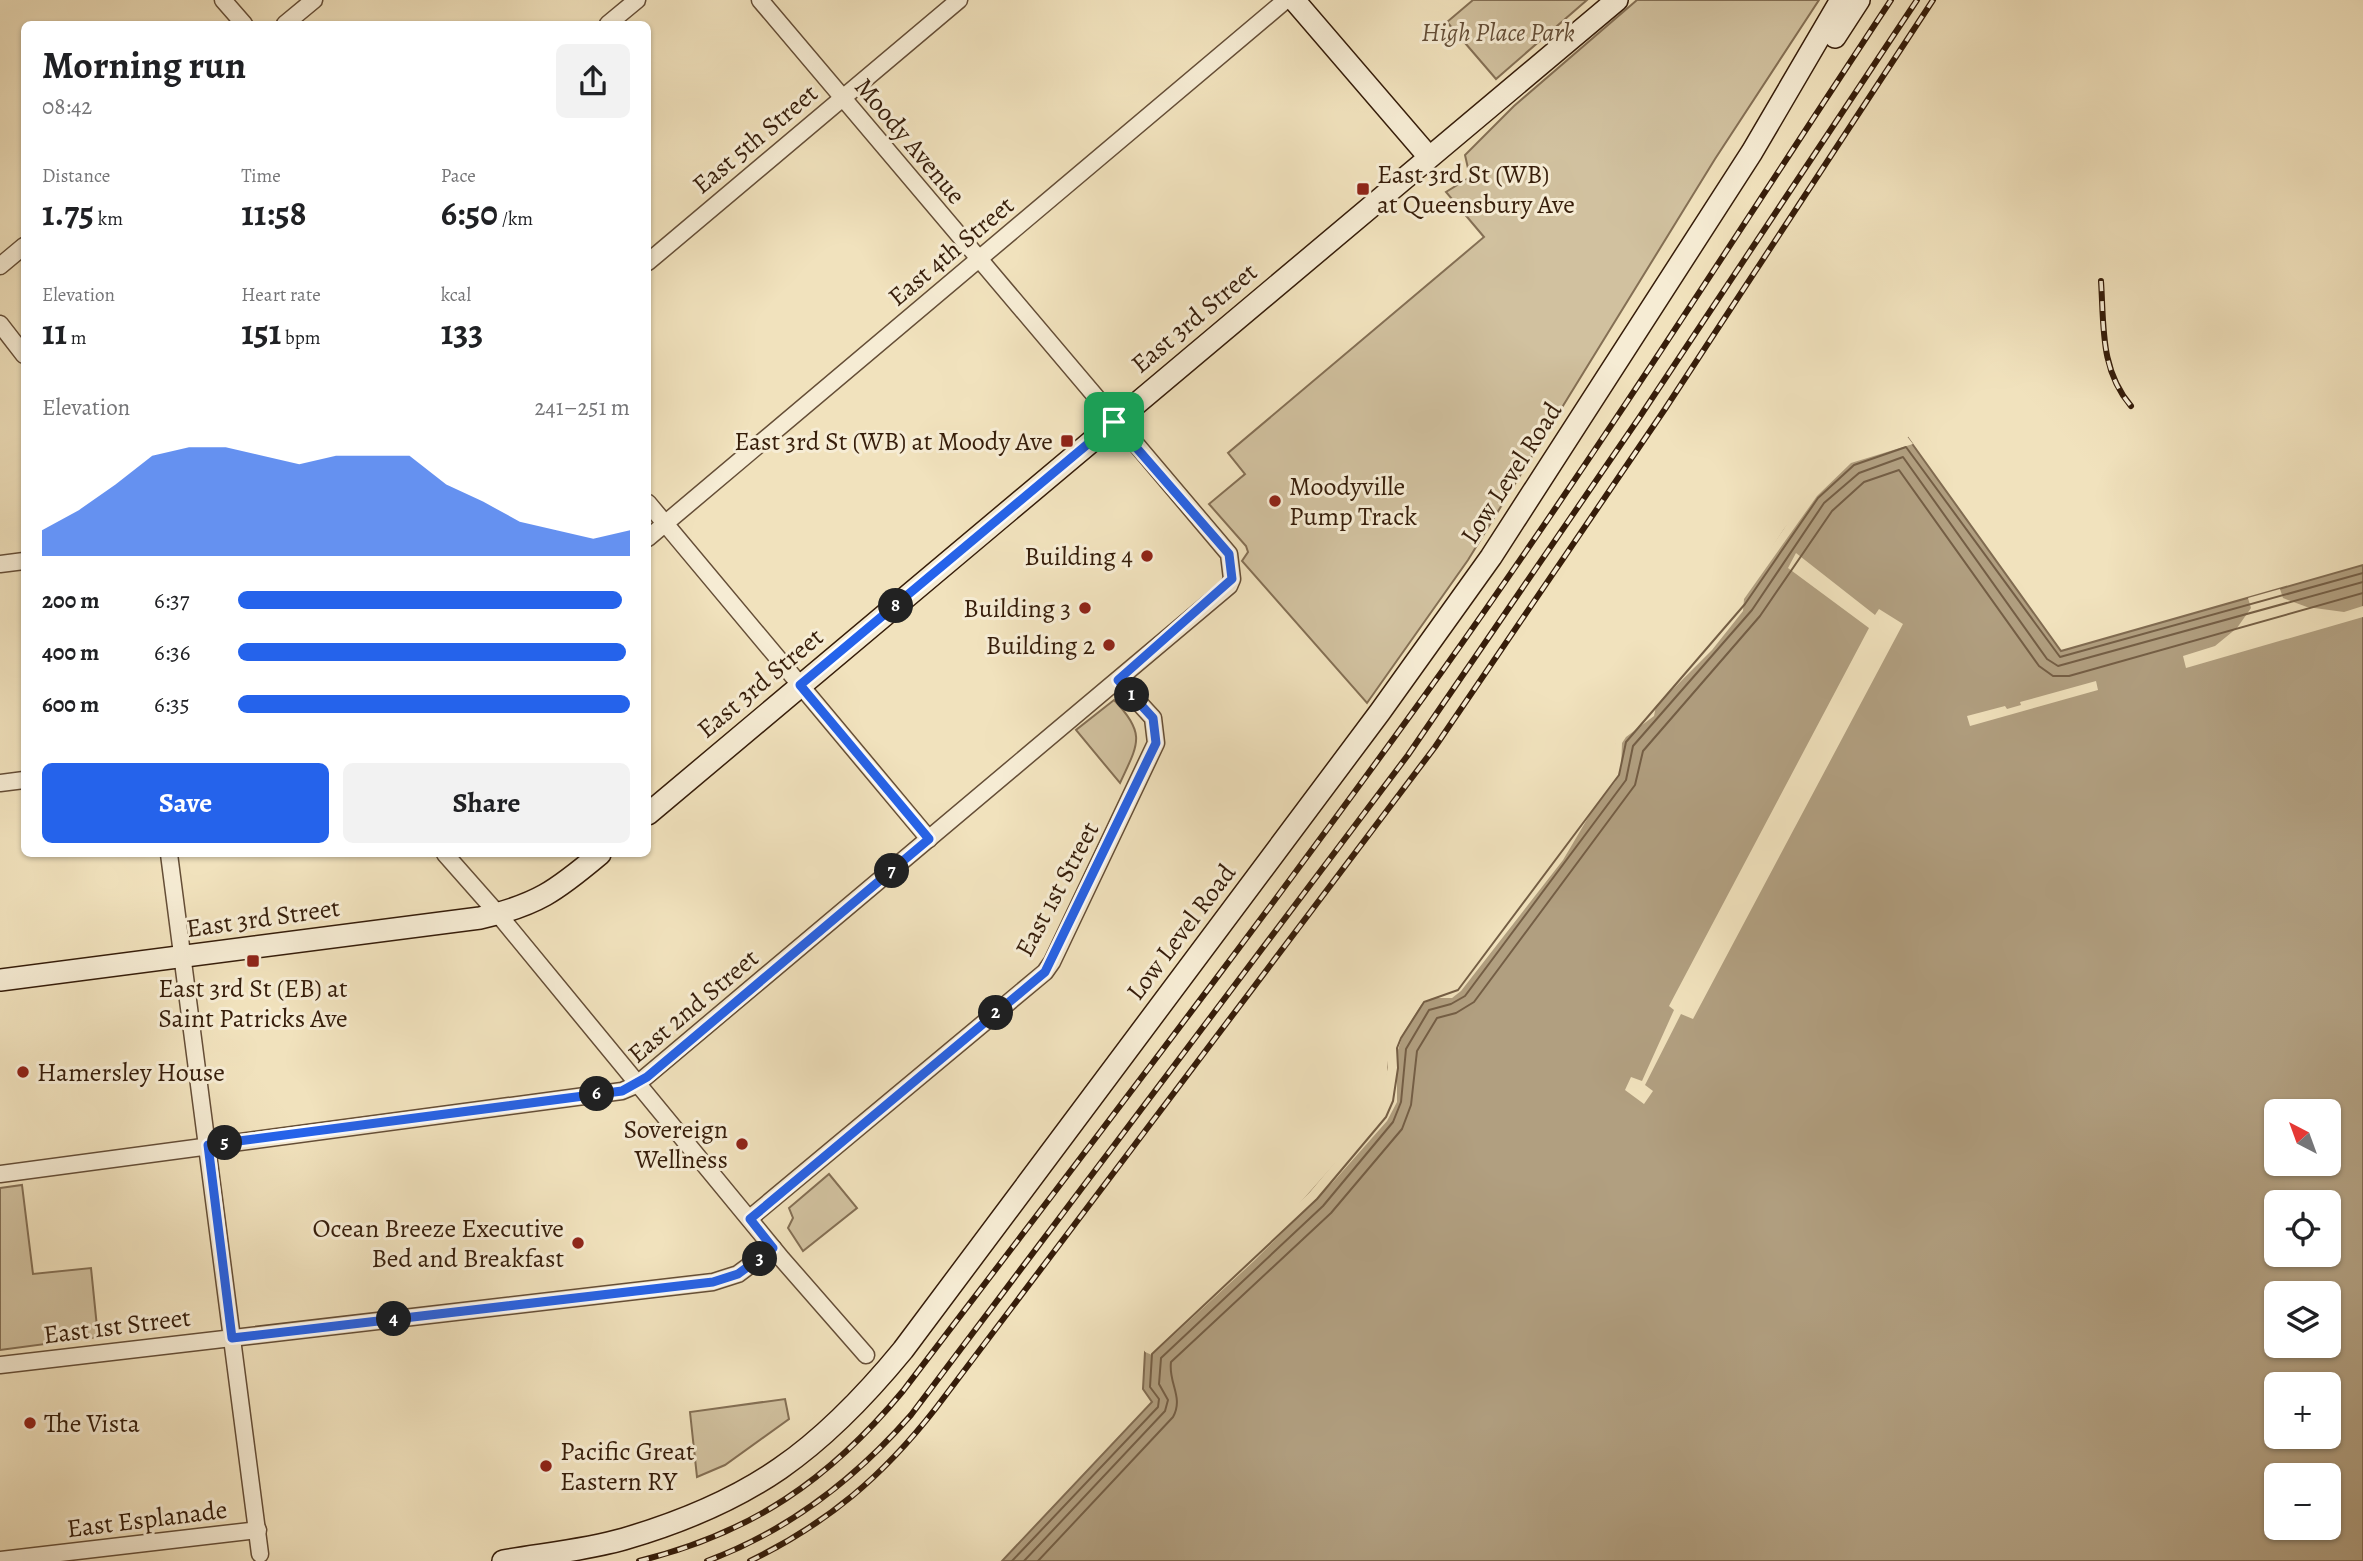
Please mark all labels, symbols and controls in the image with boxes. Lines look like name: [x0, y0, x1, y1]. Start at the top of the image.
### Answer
park label: High Place Park: [1421, 15, 1575, 50]
text: Morning run: [42, 39, 246, 91]
button: share: [556, 44, 630, 118]
street label: Moody Avenue: [847, 70, 973, 212]
street label: East 5th Street: [685, 76, 826, 202]
text: 08:42: [42, 91, 92, 122]
place label: East 3rd St (WB) at Queensbury Ave: [1377, 157, 1575, 222]
text: Distance: [42, 163, 110, 189]
text: Time: [241, 163, 281, 189]
text: Pace: [441, 163, 476, 189]
marker: East 3rd St (WB) at Queensbury Ave: [1355, 181, 1371, 197]
street label: East 4th Street: [881, 188, 1022, 314]
text: 1.75: [42, 189, 94, 237]
text: 11:58: [241, 189, 306, 237]
text: 6:50: [441, 189, 498, 237]
text: km: [94, 206, 123, 232]
text: /km: [498, 206, 533, 232]
street label: East 3rd Street: [1123, 255, 1265, 381]
text: Elevation: [42, 282, 115, 308]
text: Heart rate: [241, 282, 321, 308]
text: kcal: [441, 282, 471, 308]
text: 11: [42, 308, 67, 356]
text: 151: [241, 308, 281, 356]
text: 133: [441, 308, 483, 356]
text: m: [67, 325, 87, 351]
text: bpm: [281, 325, 321, 351]
text: Elevation: [42, 392, 130, 423]
text: 241–251 m: [534, 392, 630, 423]
pin: [1084, 392, 1144, 452]
street label: Low Level Road: [1452, 395, 1570, 551]
icon: arrive: [1095, 403, 1133, 441]
place label: East 3rd St (WB) at Moody Ave: [734, 424, 1053, 459]
marker: East 3rd St (WB) at Moody Ave: [1059, 433, 1075, 449]
place label: Moodyville Pump Track: [1289, 469, 1417, 534]
marker: Moodyville Pump Track: [1267, 493, 1283, 509]
place label: Building 4: [1024, 539, 1133, 574]
marker: Building 4: [1139, 548, 1155, 564]
text: 200 m: [42, 585, 100, 616]
text: 6:37: [154, 585, 189, 616]
pin: 8: [878, 588, 914, 624]
place label: Building 3: [963, 591, 1071, 626]
text: 8: [891, 592, 900, 618]
marker: Building 3: [1077, 600, 1093, 616]
street label: East 3rd Street: [689, 620, 831, 746]
place label: Building 2: [986, 628, 1095, 663]
text: 400 m: [42, 637, 99, 668]
text: 6:36: [154, 637, 190, 668]
marker: Building 2: [1101, 637, 1117, 653]
pin: 1: [1114, 678, 1150, 712]
text: 1: [1128, 681, 1135, 707]
text: 600 m: [42, 689, 99, 720]
text: 6:35: [154, 689, 190, 720]
button: Save: [42, 763, 329, 843]
button: Share: [343, 763, 630, 843]
street label: East 1st Street: [1007, 815, 1107, 963]
pin: 7: [874, 854, 910, 888]
text: 7: [887, 857, 896, 883]
street label: Low Level Road: [1118, 857, 1244, 1007]
street label: East 3rd Street: [184, 890, 342, 946]
street label: East 2nd Street: [620, 941, 766, 1071]
marker: East 3rd St (EB) at Saint Patricks Ave: [245, 953, 261, 969]
place label: East 3rd St (EB) at Saint Patricks Ave: [158, 971, 348, 1036]
pin: 2: [978, 996, 1014, 1030]
text: 2: [991, 999, 1000, 1025]
place label: Hamersley House: [37, 1055, 225, 1090]
marker: Hamersley House: [15, 1064, 31, 1080]
pin: 6: [580, 1076, 614, 1112]
text: 6: [592, 1080, 601, 1106]
north arrow: [2264, 1099, 2342, 1176]
map controls: [2264, 1099, 2341, 1540]
place label: Sovereign Wellness: [623, 1112, 728, 1177]
pin: 5: [208, 1126, 243, 1160]
text: 5: [220, 1129, 229, 1155]
marker: Sovereign Wellness: [734, 1136, 750, 1152]
button: locate: [2264, 1190, 2341, 1267]
place label: Ocean Breeze Executive Bed and Breakfast: [313, 1211, 564, 1276]
marker: Ocean Breeze Executive Bed and Breakfast: [570, 1235, 586, 1251]
pin: 3: [742, 1242, 778, 1276]
text: 3: [755, 1245, 764, 1271]
button: layers: [2264, 1281, 2341, 1358]
street label: East 1st Street: [41, 1300, 193, 1352]
pin: 4: [376, 1302, 412, 1336]
text: 4: [389, 1305, 398, 1331]
button: +: [2264, 1372, 2341, 1449]
place label: The Vista: [44, 1406, 140, 1441]
marker: The Vista: [22, 1415, 38, 1431]
place label: Pacific Great Eastern RY: [560, 1434, 695, 1499]
marker: Pacific Great Eastern RY: [538, 1458, 554, 1474]
button: −: [2264, 1463, 2341, 1540]
street label: East Esplanade: [65, 1492, 229, 1546]

